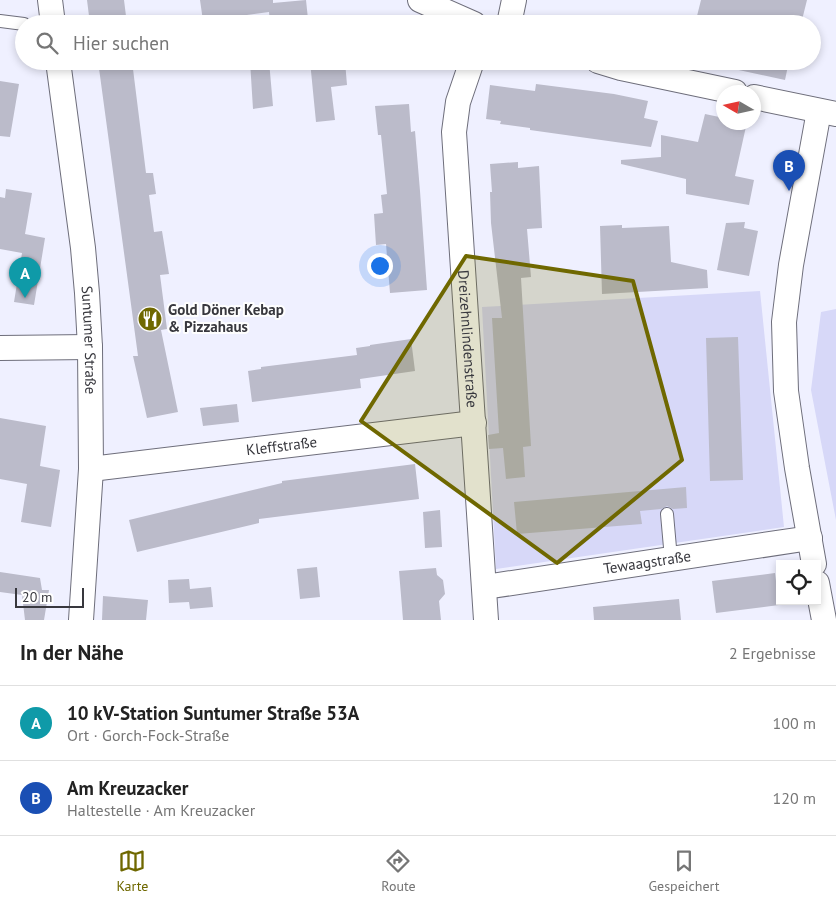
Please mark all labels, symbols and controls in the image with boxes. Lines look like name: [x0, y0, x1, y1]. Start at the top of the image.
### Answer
search box: [15, 15, 821, 70]
icon: search: [33, 29, 61, 57]
text: Hier suchen: [73, 31, 169, 55]
north arrow: [716, 85, 761, 130]
pin: B: [773, 150, 805, 191]
your location: [367, 253, 393, 279]
pin: A: [9, 257, 41, 298]
street label: Dreizehnlindenstraße: [454, 269, 482, 408]
street label: Suntumer Straße: [77, 285, 100, 394]
place label: Gold Döner Kebap & Pizzahaus: [168, 300, 284, 336]
restaurant icon: Gold Döner Kebap & Pizzahaus: [137, 306, 163, 332]
street label: Kleffstraße: [245, 432, 318, 459]
street label: Tewaagstraße: [602, 546, 692, 578]
map controls: [776, 560, 821, 605]
button: locate: [776, 560, 821, 605]
scale bar: [15, 585, 84, 608]
text: 20 m: [22, 588, 52, 606]
text: In der Nähe: [20, 639, 124, 666]
text: 2 Ergebnisse: [729, 643, 816, 663]
text: 10 kV-Station Suntumer Straße 53A: [67, 701, 359, 725]
text: A: [31, 713, 41, 733]
text: 100 m: [773, 713, 816, 733]
text: Ort · Gorch-Fock-Straße: [67, 725, 229, 745]
text: Am Kreuzacker: [67, 776, 188, 800]
text: B: [31, 788, 41, 808]
text: 120 m: [773, 788, 816, 808]
text: Haltestelle · Am Kreuzacker: [67, 800, 255, 820]
tab: Karte: [116, 847, 148, 895]
tab: Route: [381, 847, 416, 895]
tab: Gespeichert: [649, 847, 720, 895]

